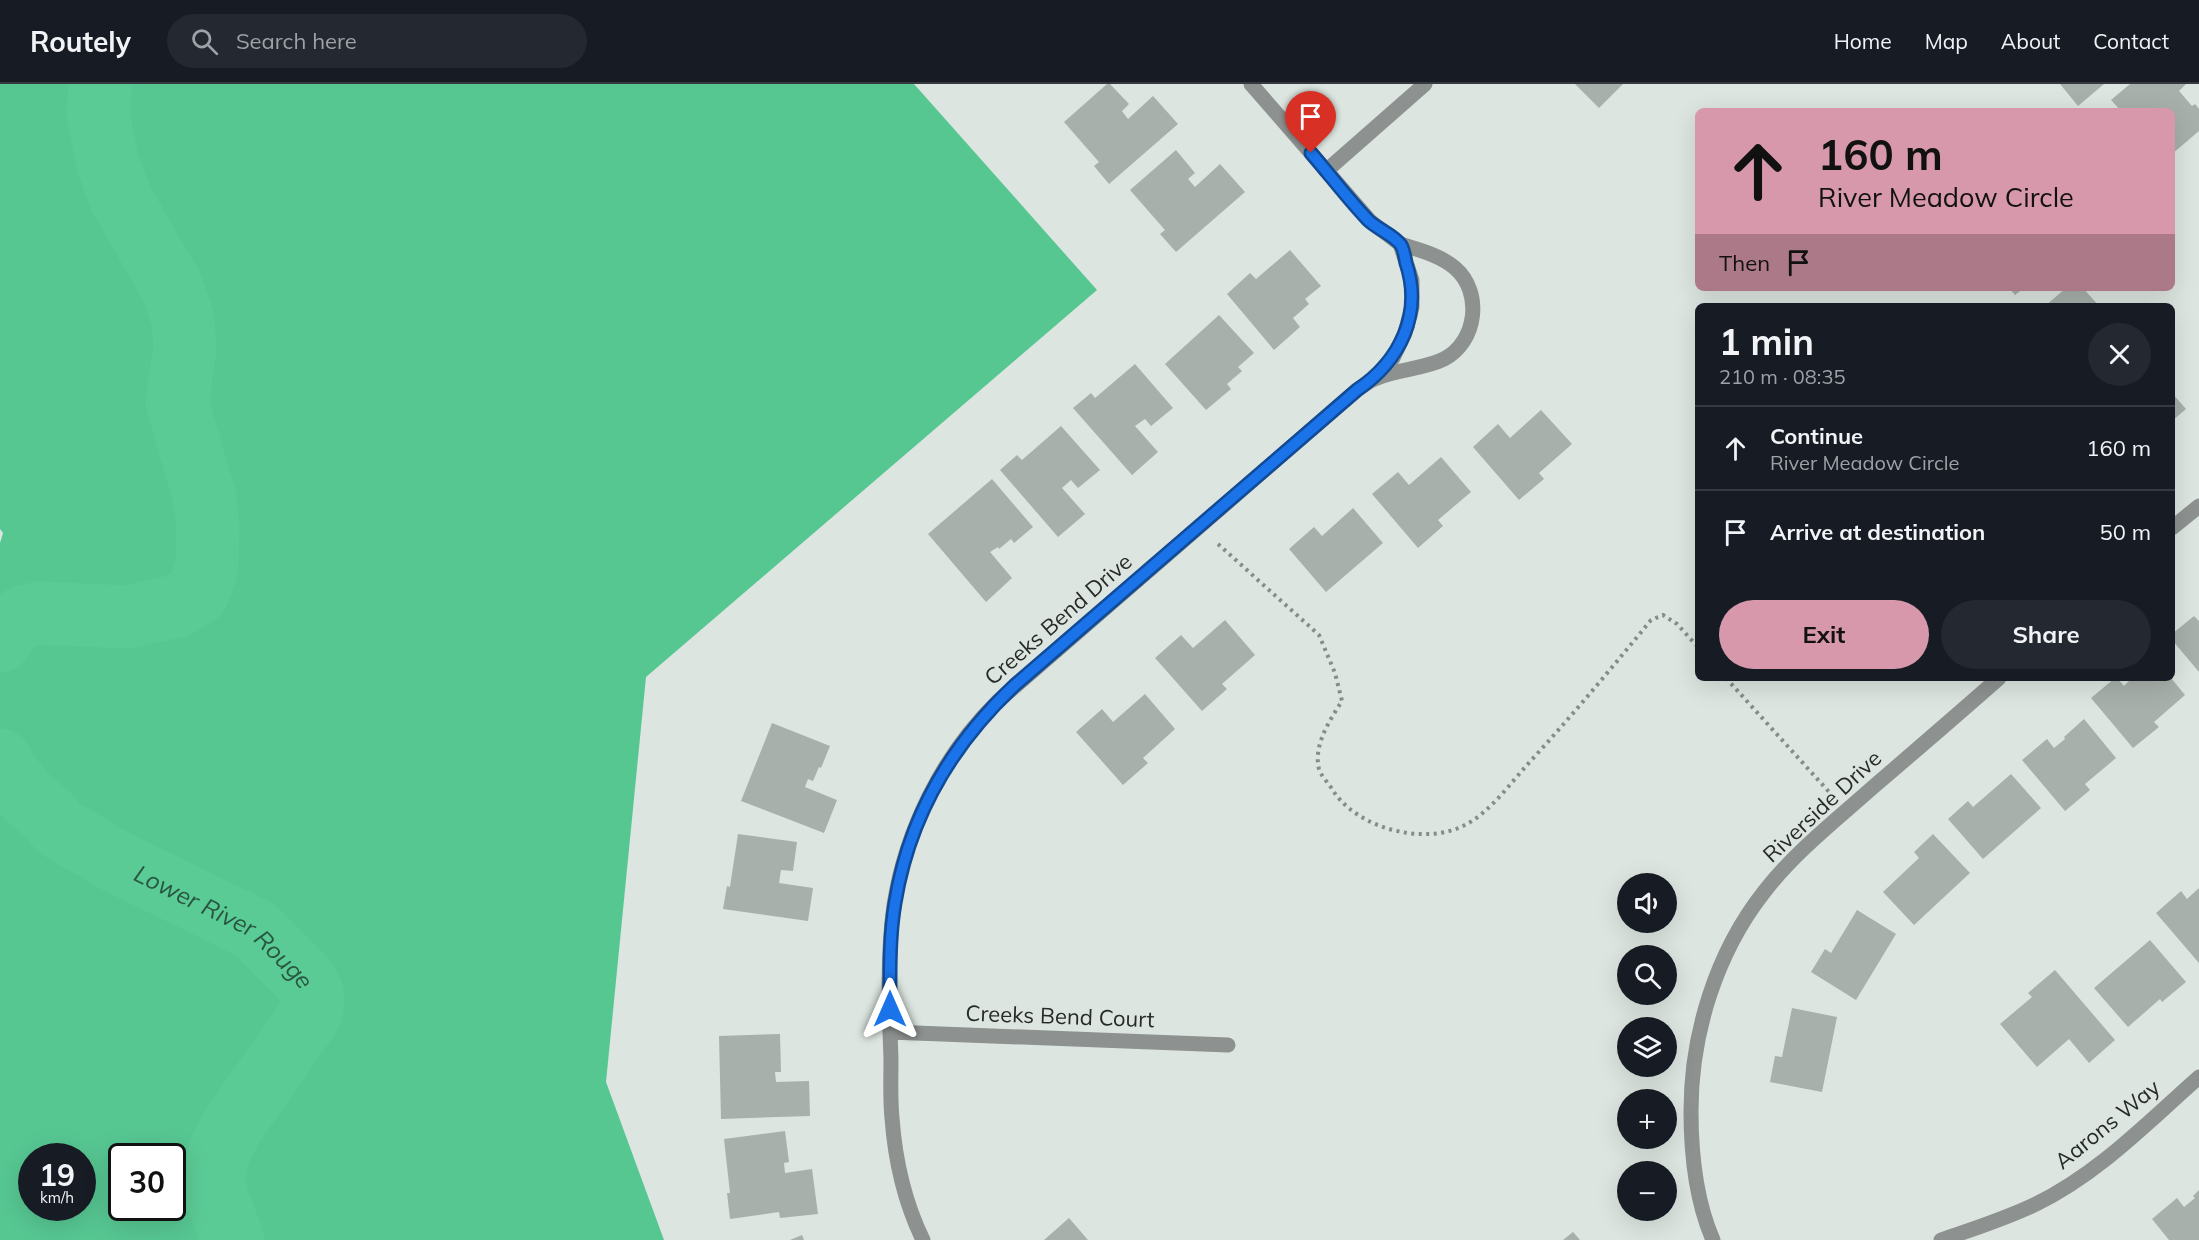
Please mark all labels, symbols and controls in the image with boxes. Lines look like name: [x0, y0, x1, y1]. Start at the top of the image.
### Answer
search box: [167, 14, 587, 68]
text: Routely: [30, 24, 131, 59]
icon: search: [188, 25, 221, 58]
text: Search here: [236, 27, 357, 55]
text: Home: [1834, 28, 1892, 54]
text: Map: [1925, 28, 1968, 54]
text: About: [2001, 28, 2060, 54]
text: Contact: [2093, 28, 2169, 54]
pin: [1285, 91, 1336, 153]
icon: arrive: [1294, 100, 1327, 133]
text: 160 m: [1818, 128, 1943, 181]
icon: ahead: [1719, 132, 1797, 210]
text: River Meadow Circle: [1818, 180, 2074, 214]
icon: arrive: [1782, 246, 1815, 279]
text: Then: [1719, 249, 1770, 277]
text: 1 min: [1719, 319, 1814, 364]
button: close: [2088, 323, 2151, 386]
text: 210 m · 08:35: [1719, 364, 1845, 389]
text: Continue: [1770, 422, 1863, 450]
icon: ahead: [1719, 432, 1752, 465]
text: 160 m: [2086, 434, 2151, 462]
text: River Meadow Circle: [1770, 450, 1959, 475]
icon: arrive: [1719, 516, 1752, 549]
text: Arrive at destination: [1770, 518, 1985, 546]
text: 50 m: [2100, 518, 2151, 546]
street label: Creeks Bend Drive: [978, 547, 1138, 691]
button: Exit: [1719, 600, 1929, 669]
button: Share: [1941, 600, 2151, 669]
street label: Riverside Drive: [1757, 744, 1887, 868]
water label: Lower River Rouge: [130, 858, 321, 993]
map controls: [1617, 873, 1677, 1221]
button: sound: [1617, 873, 1677, 933]
button: search: [1617, 945, 1677, 1005]
position arrow: [858, 977, 922, 1041]
street label: Creeks Bend Court: [965, 999, 1155, 1033]
button: layers: [1617, 1017, 1677, 1077]
street label: Aarons Way: [2049, 1073, 2166, 1175]
button: +: [1617, 1089, 1677, 1149]
speed limit sign: 30: [108, 1143, 186, 1221]
text: 19: [39, 1156, 75, 1194]
button: −: [1617, 1161, 1677, 1221]
text: km/h: [40, 1188, 74, 1207]

